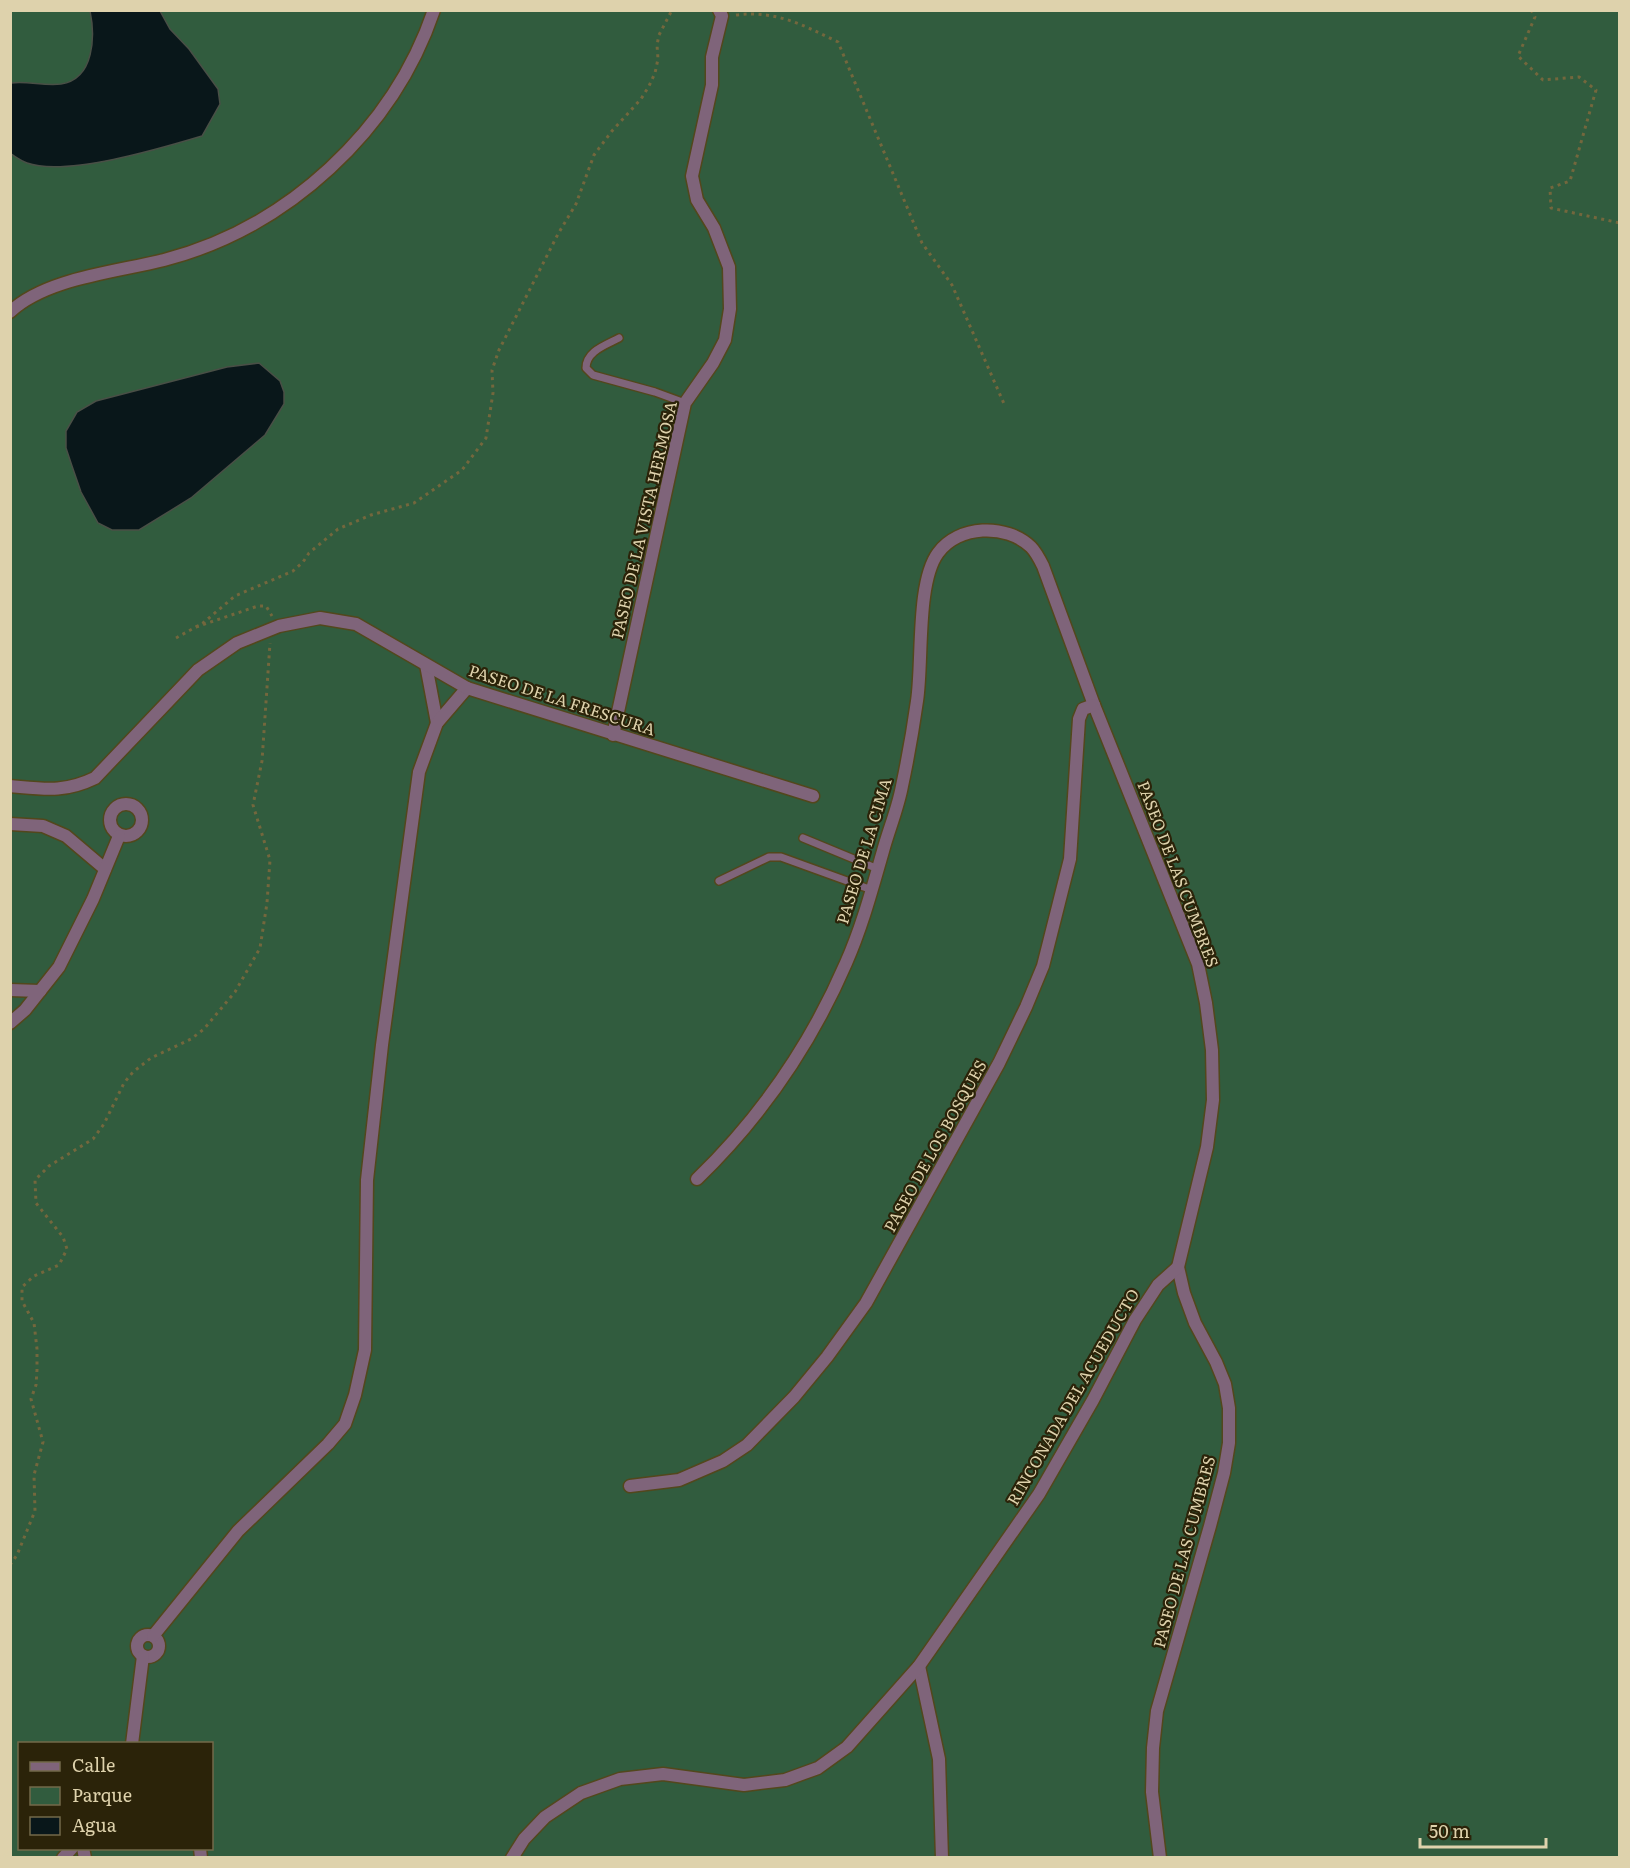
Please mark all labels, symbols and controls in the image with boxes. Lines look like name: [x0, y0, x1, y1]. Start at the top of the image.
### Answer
street label: PASEO DE LA VISTA HERMOSA: [604, 398, 682, 641]
street label: PASEO DE LA FRESCURA: [466, 657, 659, 741]
street label: PASEO DE LA CIMA: [829, 774, 897, 927]
street label: PASEO DE LAS CUMBRES: [1132, 777, 1226, 970]
street label: PASEO DE LOS BOSQUES: [877, 1055, 991, 1236]
street label: RINCONADA DEL ACUEDUCTO: [1000, 1284, 1144, 1509]
street label: PASEO DE LAS CUMBRES: [1146, 1453, 1220, 1650]
legend: [18, 1742, 213, 1850]
text: Calle: [72, 1751, 115, 1778]
text: Parque: [72, 1781, 132, 1808]
text: Agua: [72, 1811, 117, 1838]
scale bar: [1420, 1811, 1546, 1849]
text: 50 m: [1429, 1817, 1470, 1844]

